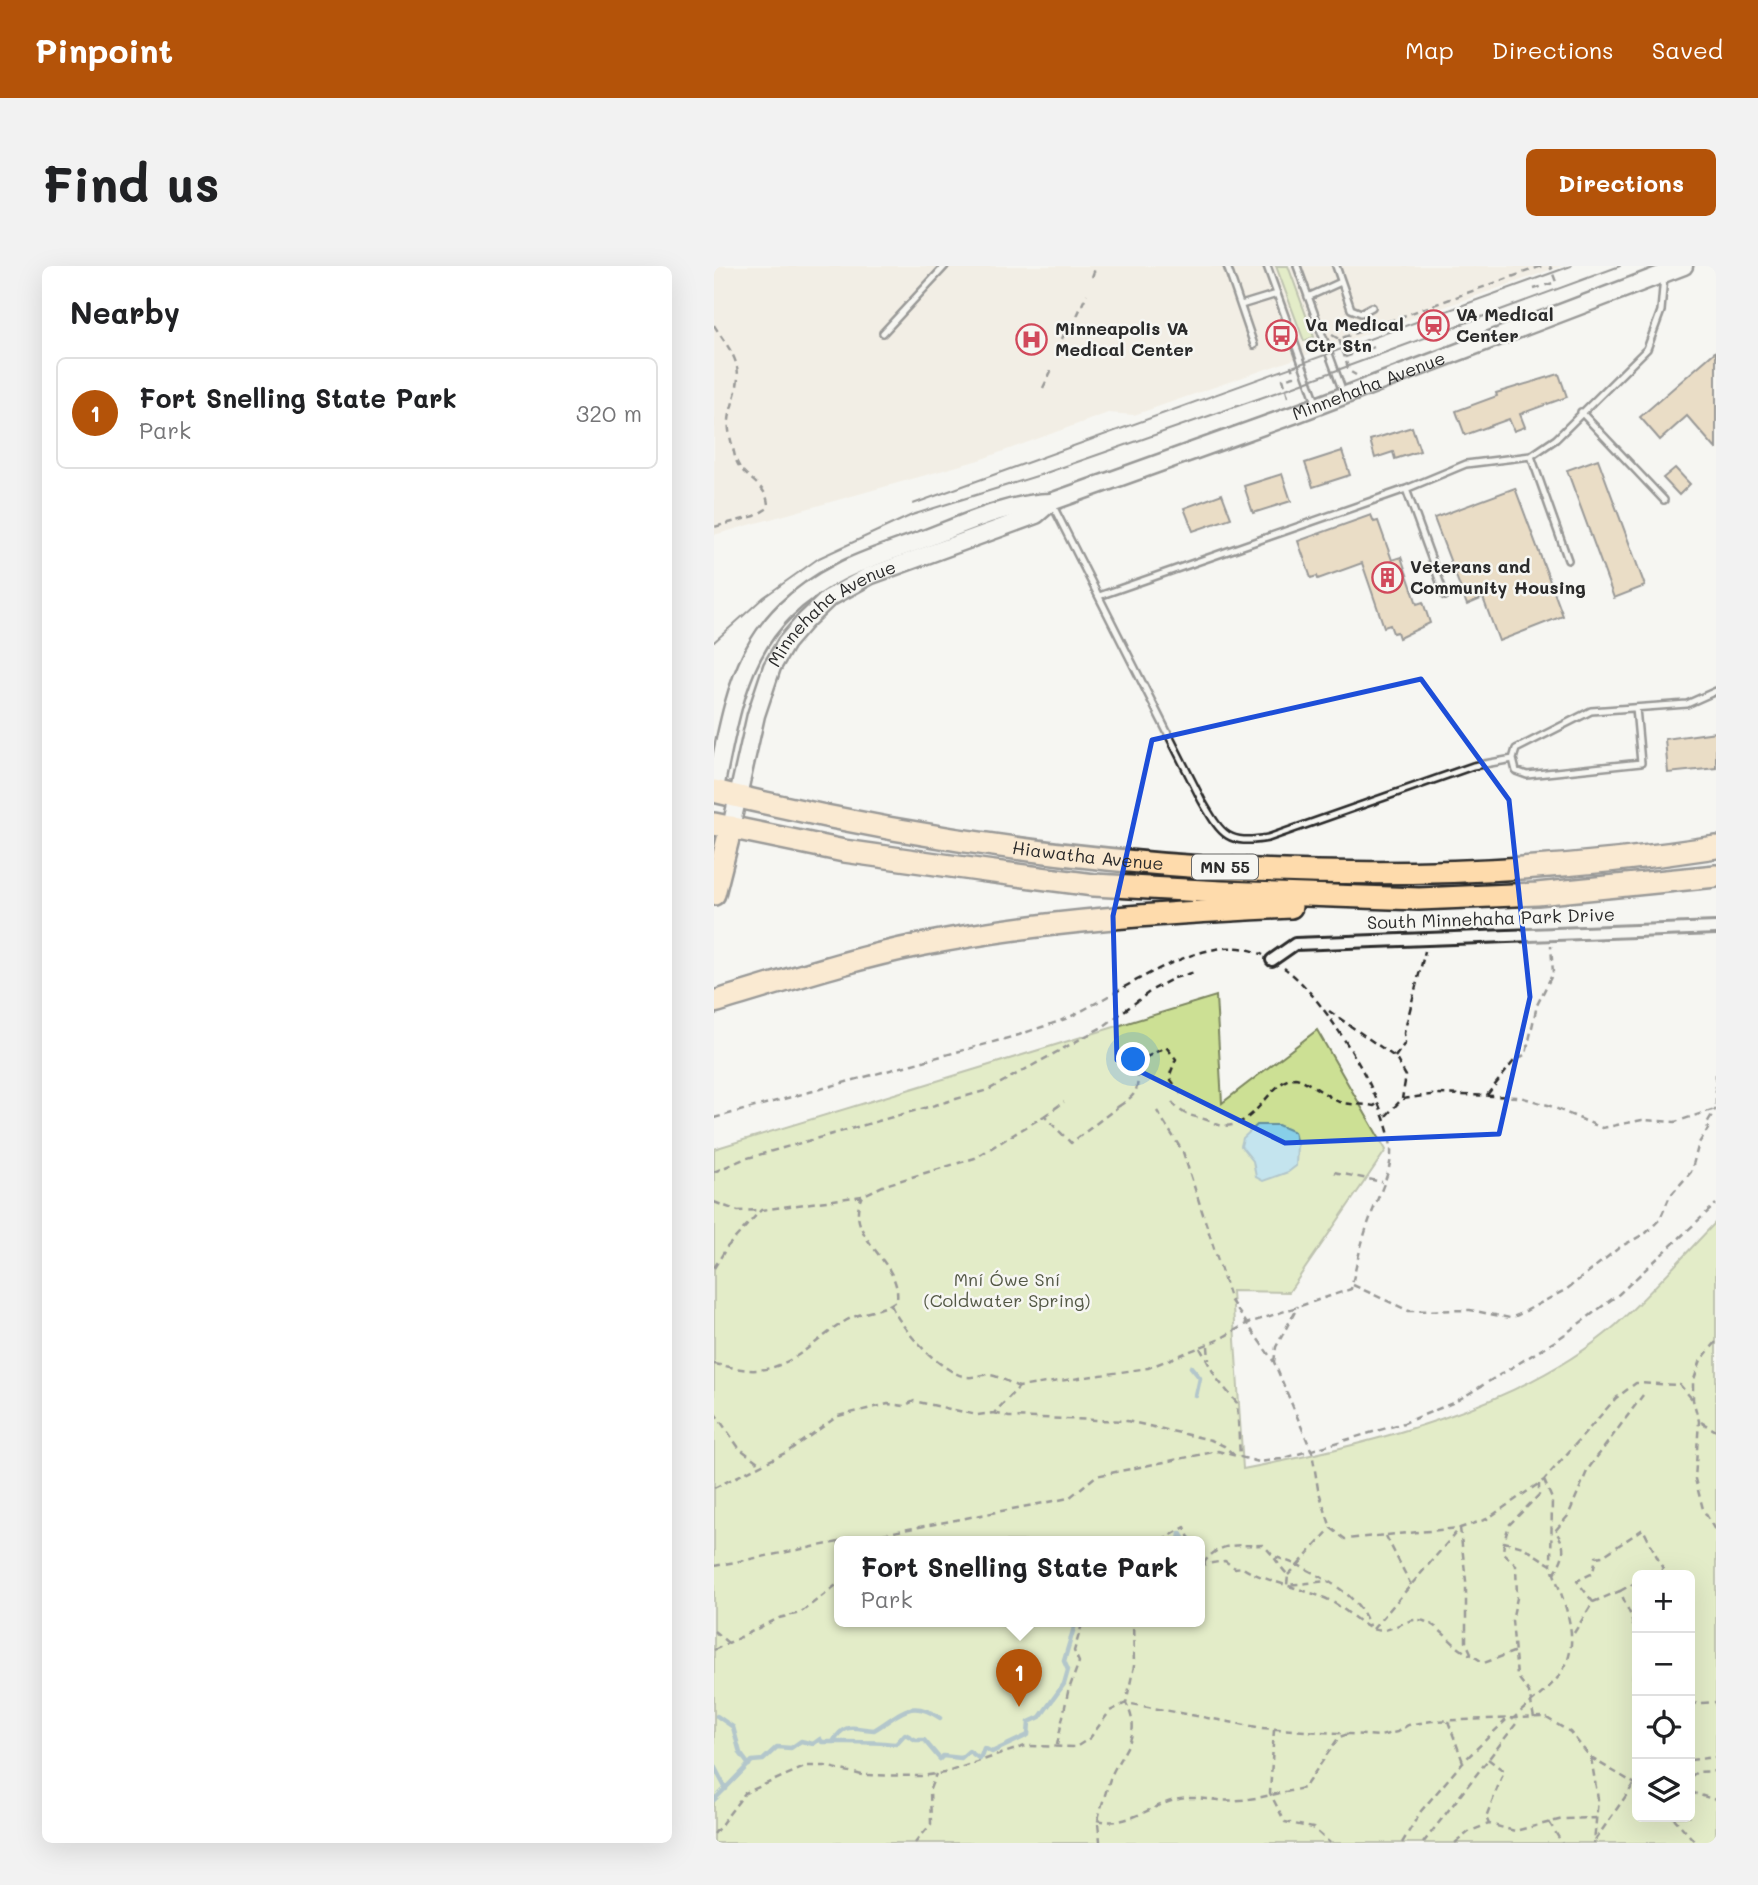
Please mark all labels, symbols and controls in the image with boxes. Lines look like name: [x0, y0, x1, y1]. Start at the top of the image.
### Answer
text: Pinpoint: [35, 28, 173, 71]
text: Map: [1405, 34, 1454, 65]
text: Directions: [1492, 34, 1614, 65]
text: Saved: [1652, 34, 1723, 65]
button: Directions: [1526, 149, 1716, 216]
text: Find us: [42, 151, 220, 214]
text: Nearby: [70, 292, 180, 332]
place label: VA Medical Center: [1456, 302, 1554, 347]
station icon: VA Medical Center: [1416, 308, 1450, 342]
place label: Va Medical Ctr Stn: [1305, 312, 1404, 357]
place label: Minneapolis VA Medical Center: [1055, 316, 1193, 361]
bus stop icon: Va Medical Ctr Stn: [1265, 318, 1299, 352]
hospital icon: Minneapolis VA Medical Center: [1015, 322, 1049, 356]
street label: Minnehaha Avenue: [1289, 345, 1448, 425]
text: Fort Snelling State Park: [139, 381, 457, 415]
text: 1: [90, 398, 100, 428]
text: 320 m: [576, 398, 642, 428]
text: Park: [139, 415, 191, 445]
street label: Minnehaha Avenue: [762, 554, 899, 671]
place label: Veterans and Community Housing: [1410, 554, 1586, 599]
building icon: Veterans and Community Housing: [1370, 560, 1404, 594]
street label: Hiawatha Avenue: [1011, 835, 1165, 875]
road number: MN 55: [1192, 854, 1258, 880]
street label: South Minnehaha Park Drive: [1367, 902, 1615, 934]
your location: [1116, 1042, 1150, 1076]
park label: Mní Ówe Sní (Coldwater Spring): [924, 1267, 1090, 1312]
popup: [834, 1536, 1205, 1627]
text: Fort Snelling State Park: [861, 1550, 1178, 1584]
map controls: [1632, 1570, 1695, 1822]
button: +: [1632, 1570, 1695, 1633]
text: Park: [861, 1584, 913, 1614]
button: −: [1632, 1633, 1695, 1696]
pin: 1: [996, 1649, 1042, 1707]
button: locate: [1632, 1696, 1695, 1759]
button: layers: [1632, 1759, 1695, 1822]

